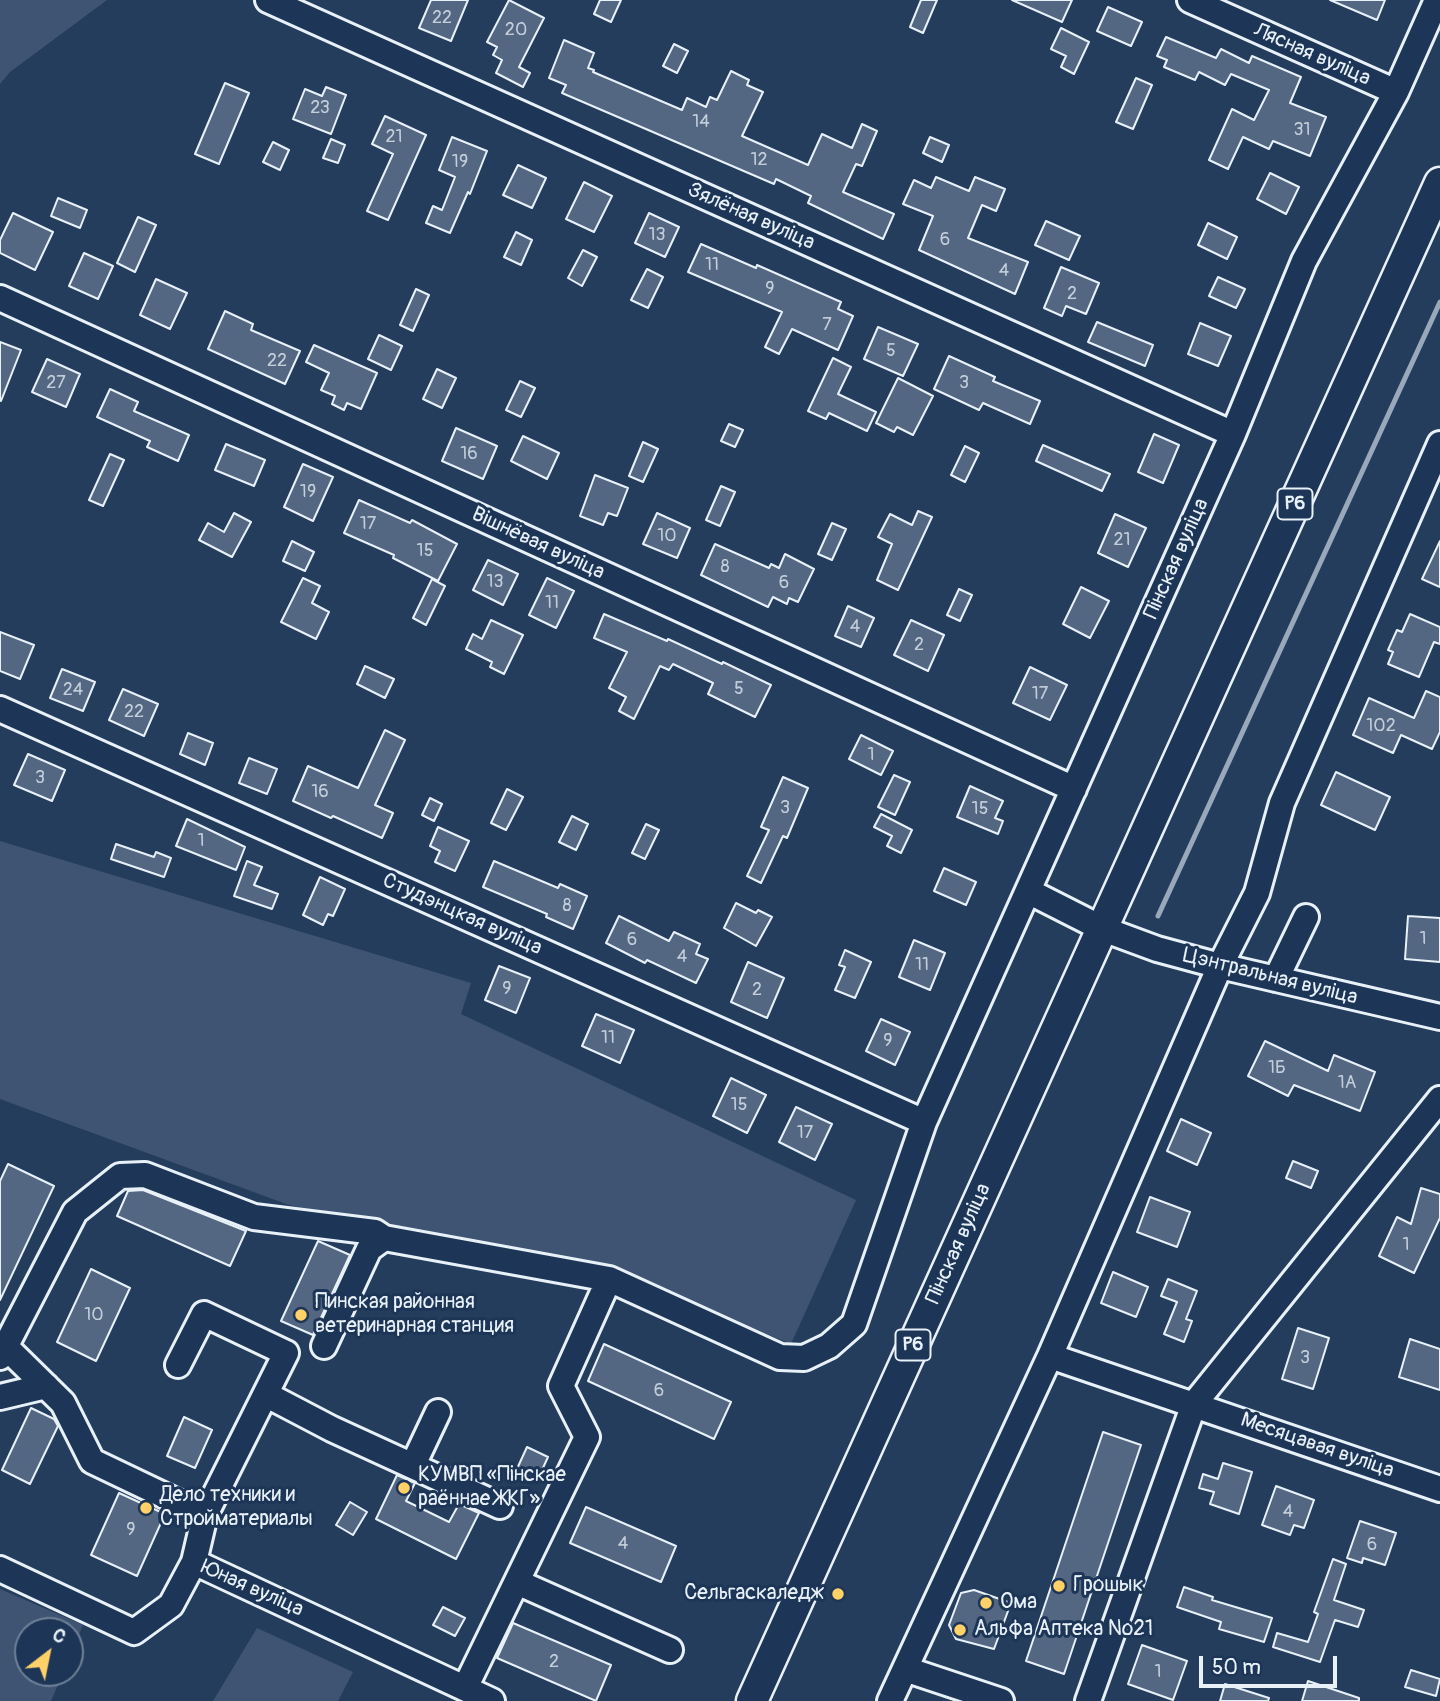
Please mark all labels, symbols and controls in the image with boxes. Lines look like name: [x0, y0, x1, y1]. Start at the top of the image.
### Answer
house number: 22: [432, 7, 452, 29]
street label: Лясная вуліца: [1250, 18, 1374, 92]
house number: 20: [505, 19, 527, 41]
house number: 23: [310, 97, 330, 119]
house number: 14: [692, 111, 710, 133]
house number: 31: [1293, 119, 1311, 141]
house number: 21: [385, 126, 403, 148]
house number: 12: [750, 149, 768, 171]
house number: 19: [452, 151, 468, 173]
street label: Зялёная вуліца: [684, 178, 818, 256]
house number: 13: [648, 224, 666, 246]
house number: 6: [940, 229, 950, 251]
house number: 11: [705, 254, 719, 276]
house number: 4: [999, 260, 1009, 282]
house number: 9: [765, 278, 775, 300]
house number: 2: [1067, 283, 1077, 305]
house number: 7: [822, 314, 832, 336]
house number: 5: [886, 340, 896, 362]
house number: 22: [267, 350, 287, 372]
house number: 27: [46, 372, 66, 394]
house number: 3: [959, 372, 969, 394]
house number: 16: [460, 443, 478, 465]
house number: 19: [300, 481, 316, 503]
road number: Р6: [1278, 489, 1312, 520]
street label: Пінская вуліца: [1139, 495, 1215, 623]
street label: Вішнёвая вуліца: [467, 502, 609, 586]
house number: 17: [360, 513, 376, 535]
house number: 10: [657, 525, 677, 547]
house number: 21: [1113, 529, 1131, 551]
house number: 15: [417, 540, 433, 562]
house number: 8: [720, 556, 730, 578]
house number: 13: [486, 571, 504, 593]
house number: 6: [779, 572, 789, 594]
house number: 11: [545, 592, 559, 614]
house number: 4: [850, 616, 860, 638]
house number: 2: [914, 634, 924, 656]
house number: 5: [734, 678, 744, 700]
house number: 24: [63, 679, 83, 701]
house number: 17: [1032, 683, 1048, 705]
house number: 22: [124, 701, 144, 723]
house number: 102: [1366, 715, 1396, 737]
house number: 1: [867, 744, 875, 766]
house number: 3: [35, 767, 45, 789]
house number: 16: [311, 781, 329, 803]
house number: 3: [780, 797, 790, 819]
house number: 15: [972, 798, 988, 820]
house number: 1: [197, 830, 205, 852]
street label: Студэнцкая вуліца: [378, 869, 546, 961]
house number: 8: [562, 895, 572, 917]
house number: 1: [1419, 928, 1427, 950]
house number: 6: [627, 929, 637, 951]
street label: Цэнтральная вуліца: [1180, 943, 1360, 1011]
house number: 4: [677, 946, 687, 968]
house number: 11: [915, 954, 929, 976]
house number: 9: [502, 978, 512, 1000]
house number: 2: [752, 979, 762, 1001]
house number: 11: [601, 1027, 615, 1049]
house number: 9: [883, 1030, 893, 1052]
house number: 1Б: [1268, 1057, 1286, 1079]
house number: 1А: [1338, 1072, 1356, 1094]
house number: 15: [731, 1094, 747, 1116]
house number: 17: [797, 1122, 813, 1144]
street label: Пінская вуліца: [921, 1180, 997, 1308]
house number: 1: [1402, 1234, 1410, 1256]
place label: Пинская районная ветеринарная станция: [315, 1290, 514, 1340]
house number: 10: [84, 1304, 104, 1326]
marker: Пинская районная ветеринарная станция: [293, 1307, 309, 1323]
road number: Р6: [895, 1330, 930, 1360]
house number: 3: [1300, 1347, 1310, 1369]
house number: 6: [654, 1380, 664, 1402]
street label: Месяцавая вуліца: [1237, 1408, 1397, 1484]
place label: КУМВП «Пінскае раённае ЖКГ»: [418, 1463, 566, 1513]
marker: КУМВП «Пінскае раённае ЖКГ»: [396, 1480, 412, 1496]
place label: Дело техники и Стройматериалы: [160, 1483, 313, 1533]
marker: Дело техники и Стройматериалы: [138, 1500, 154, 1516]
house number: 4: [1283, 1501, 1293, 1523]
house number: 9: [126, 1519, 136, 1541]
house number: 4: [618, 1533, 628, 1555]
house number: 6: [1367, 1534, 1377, 1556]
street label: Юная вуліца: [197, 1555, 307, 1623]
place label: Грошык: [1073, 1573, 1143, 1599]
marker: Грошык: [1051, 1578, 1067, 1594]
place label: Сельгаскаледж: [684, 1581, 824, 1607]
marker: Сельгаскаледж: [830, 1586, 846, 1602]
place label: Ома: [1000, 1590, 1037, 1616]
marker: Ома: [978, 1595, 994, 1611]
north arrow: [14, 1617, 84, 1687]
place label: Альфа Аптека №21: [974, 1617, 1153, 1643]
marker: Альфа Аптека №21: [952, 1622, 968, 1638]
text: С: [48, 1623, 70, 1649]
scale bar: [1202, 1642, 1340, 1686]
house number: 2: [549, 1651, 559, 1673]
text: 50 m: [1212, 1654, 1261, 1681]
house number: 1: [1154, 1661, 1162, 1683]

